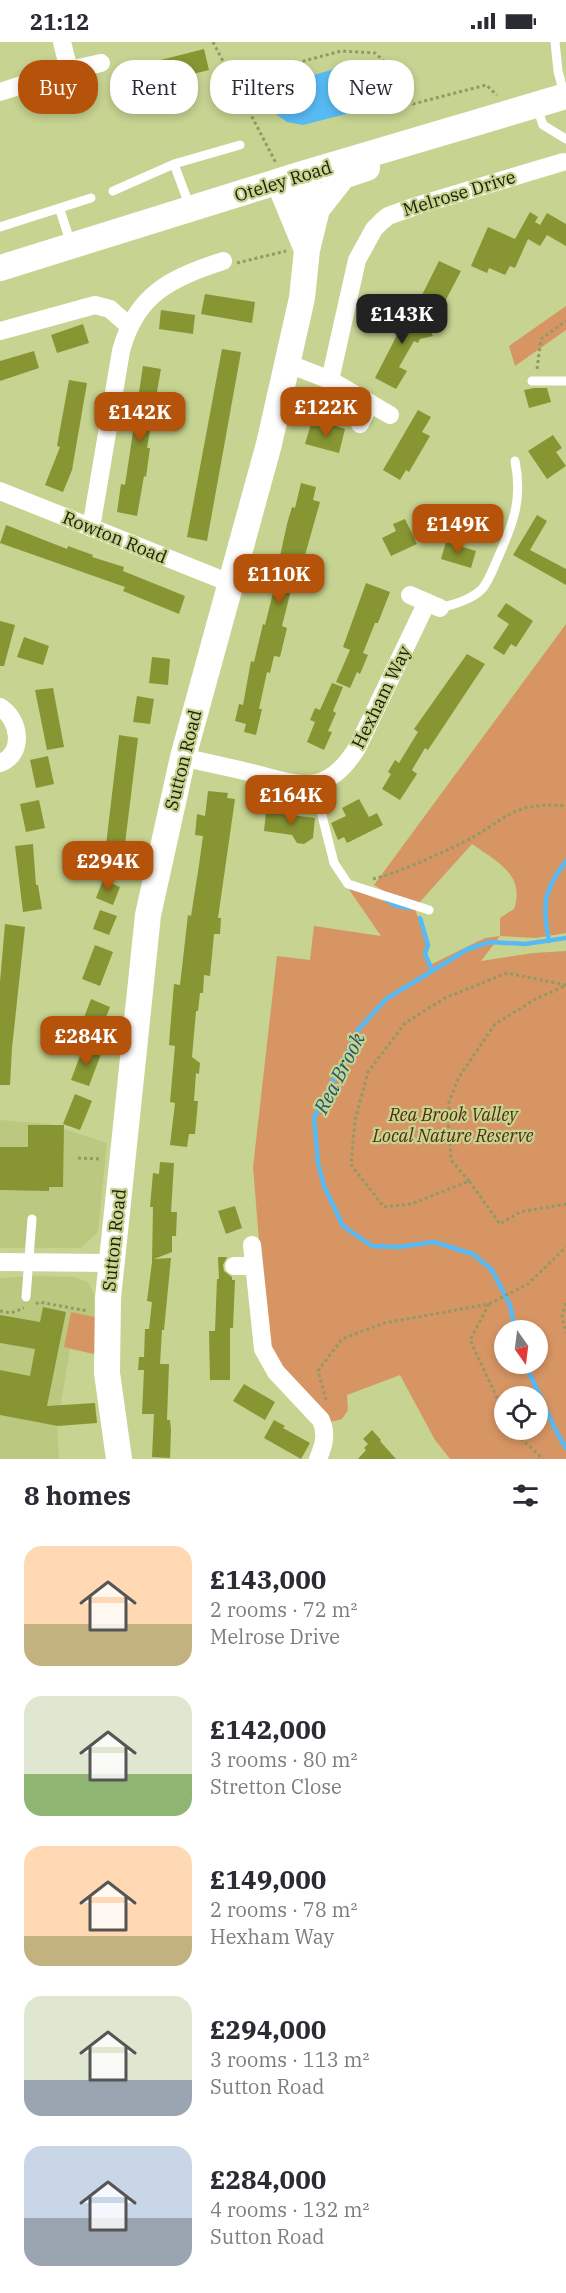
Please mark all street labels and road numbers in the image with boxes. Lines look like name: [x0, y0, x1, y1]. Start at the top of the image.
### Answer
street label: Oteley Road: [232, 155, 334, 207]
street label: Melrose Drive: [400, 165, 518, 221]
street label: Rowton Road: [59, 506, 171, 568]
street label: Hexham Way: [346, 641, 416, 752]
street label: Sutton Road: [159, 707, 207, 813]
street label: Sutton Road: [97, 1188, 131, 1292]

